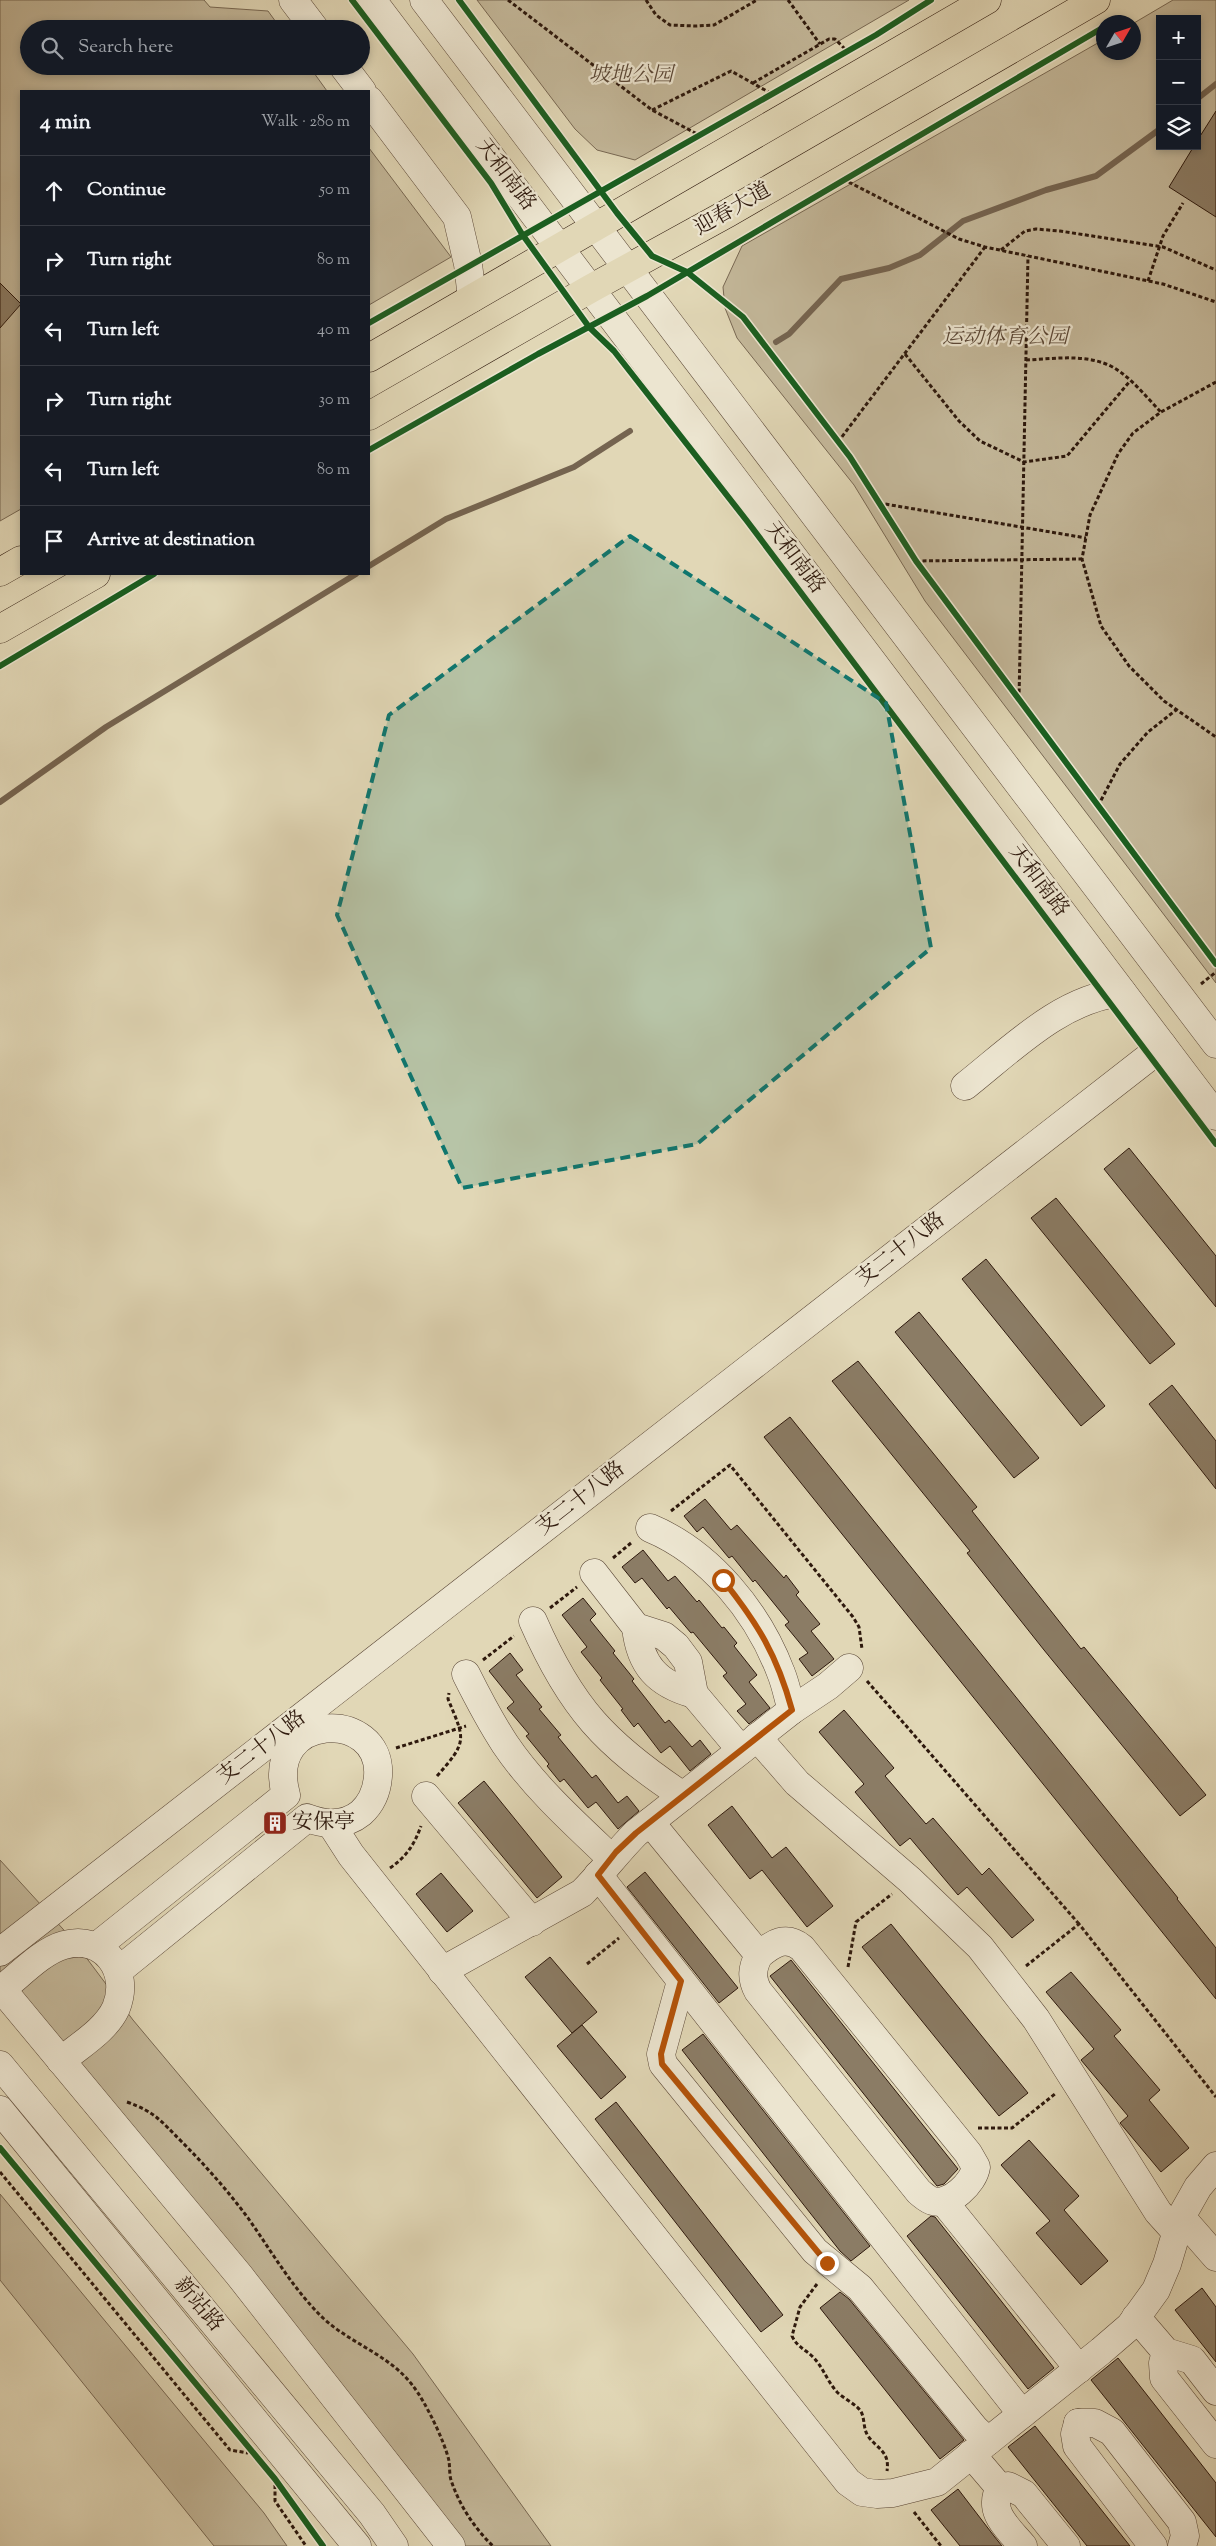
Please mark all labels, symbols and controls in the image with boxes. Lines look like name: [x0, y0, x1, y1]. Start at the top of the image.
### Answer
north arrow: [1096, 15, 1141, 60]
map controls: [1156, 15, 1201, 150]
button: +: [1156, 15, 1201, 60]
search box: [20, 20, 370, 75]
icon: search: [38, 34, 66, 62]
text: Search here: [78, 34, 173, 61]
button: −: [1156, 60, 1201, 105]
park label: 坡地公园: [589, 61, 676, 91]
button: layers: [1156, 105, 1201, 150]
text: 4 min: [40, 108, 91, 138]
text: Walk · 280 m: [261, 111, 350, 134]
street label: 天和南路: [468, 132, 542, 218]
street label: 迎春大道: [689, 176, 777, 244]
icon: ahead: [40, 177, 68, 205]
text: Continue: [87, 177, 166, 204]
text: 50 m: [319, 179, 350, 202]
icon: right: [40, 247, 68, 275]
text: Turn right: [87, 247, 171, 274]
text: 80 m: [317, 249, 350, 272]
icon: left: [40, 317, 68, 345]
text: Turn left: [87, 317, 159, 344]
text: 40 m: [317, 319, 350, 342]
park label: 运动体育公园: [942, 323, 1071, 353]
icon: right: [40, 387, 68, 415]
text: Turn right: [87, 387, 171, 414]
text: 30 m: [319, 389, 350, 412]
icon: left: [40, 457, 68, 485]
text: Turn left: [87, 457, 159, 484]
text: 80 m: [317, 459, 350, 482]
street label: 天和南路: [757, 515, 831, 601]
icon: arrive: [40, 527, 68, 555]
text: Arrive at destination: [87, 527, 255, 554]
street label: 天和南路: [1001, 838, 1075, 924]
street label: 支二十八路: [850, 1206, 952, 1294]
street label: 支二十八路: [530, 1455, 632, 1543]
route start: [712, 1569, 735, 1592]
street label: 支二十八路: [211, 1704, 313, 1792]
place label: 安保亭: [292, 1808, 355, 1838]
building icon: 安保亭: [262, 1810, 288, 1836]
route end: [816, 2252, 839, 2275]
street label: 新站路: [166, 2271, 230, 2339]

